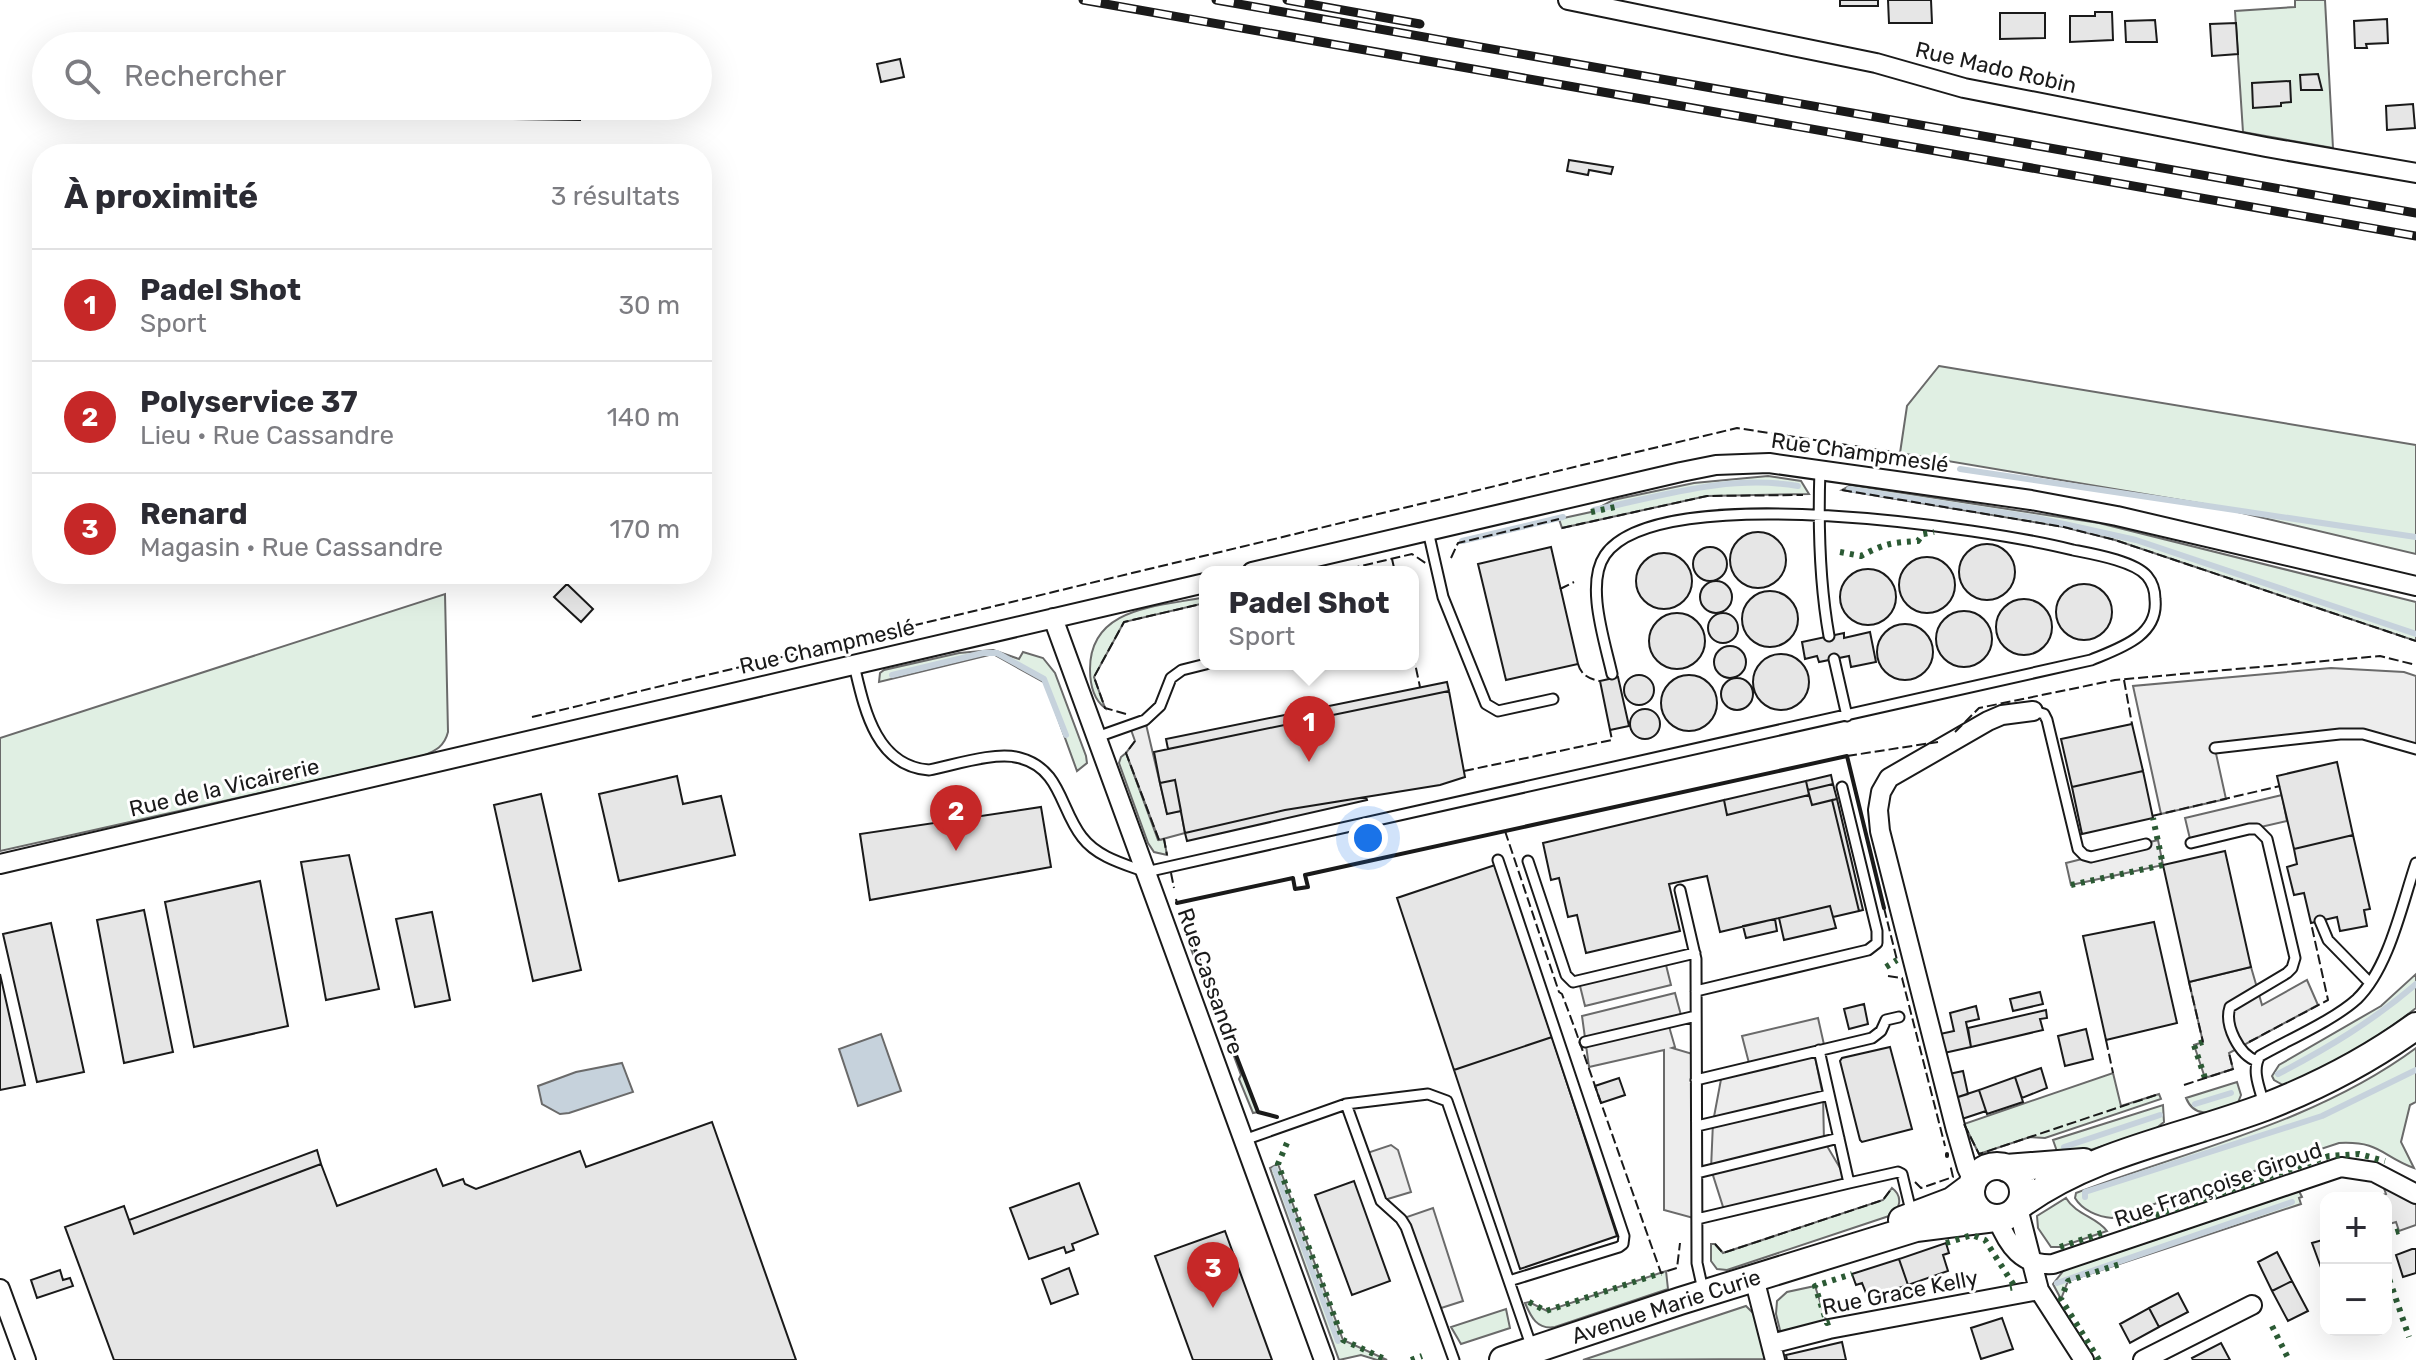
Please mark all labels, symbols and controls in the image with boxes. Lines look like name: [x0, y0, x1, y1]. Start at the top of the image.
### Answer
search box: [32, 32, 712, 120]
street label: Rue Mado Robin: [1913, 36, 2079, 99]
icon: search: [60, 54, 104, 98]
text: Rechercher: [124, 58, 286, 94]
text: À proximité: [64, 176, 258, 217]
text: 3 résultats: [551, 181, 680, 212]
text: Padel Shot: [140, 272, 301, 308]
text: 1: [84, 290, 96, 321]
text: 30 m: [618, 290, 680, 321]
text: Sport: [140, 308, 207, 339]
text: Polyservice 37: [140, 384, 358, 420]
text: 2: [82, 402, 98, 433]
text: 140 m: [607, 402, 680, 433]
text: Lieu · Rue Cassandre: [140, 420, 394, 451]
street label: Rue Champmeslé: [1769, 427, 1950, 478]
text: Renard: [140, 496, 248, 532]
text: 3: [81, 514, 99, 545]
text: 170 m: [610, 514, 680, 545]
text: Magasin · Rue Cassandre: [140, 532, 443, 563]
popup: [1199, 566, 1419, 670]
text: Padel Shot: [1228, 585, 1390, 621]
street label: Rue Champmeslé: [737, 613, 917, 680]
text: Sport: [1228, 621, 1295, 652]
pin: 1: [1283, 696, 1335, 762]
street label: Rue de la Vicairerie: [126, 752, 322, 822]
pin: 2: [930, 785, 982, 851]
your location: [1348, 818, 1388, 858]
street label: Rue Cassandre: [1172, 904, 1249, 1058]
street label: Rue Françoise Giroud: [2111, 1136, 2326, 1233]
map controls: [2320, 1192, 2392, 1336]
button: +: [2320, 1192, 2392, 1264]
pin: 3: [1187, 1242, 1239, 1308]
street label: Avenue Marie Curie: [1568, 1263, 1764, 1350]
street label: Rue Grace Kelly: [1820, 1264, 1980, 1321]
button: −: [2320, 1264, 2392, 1336]

